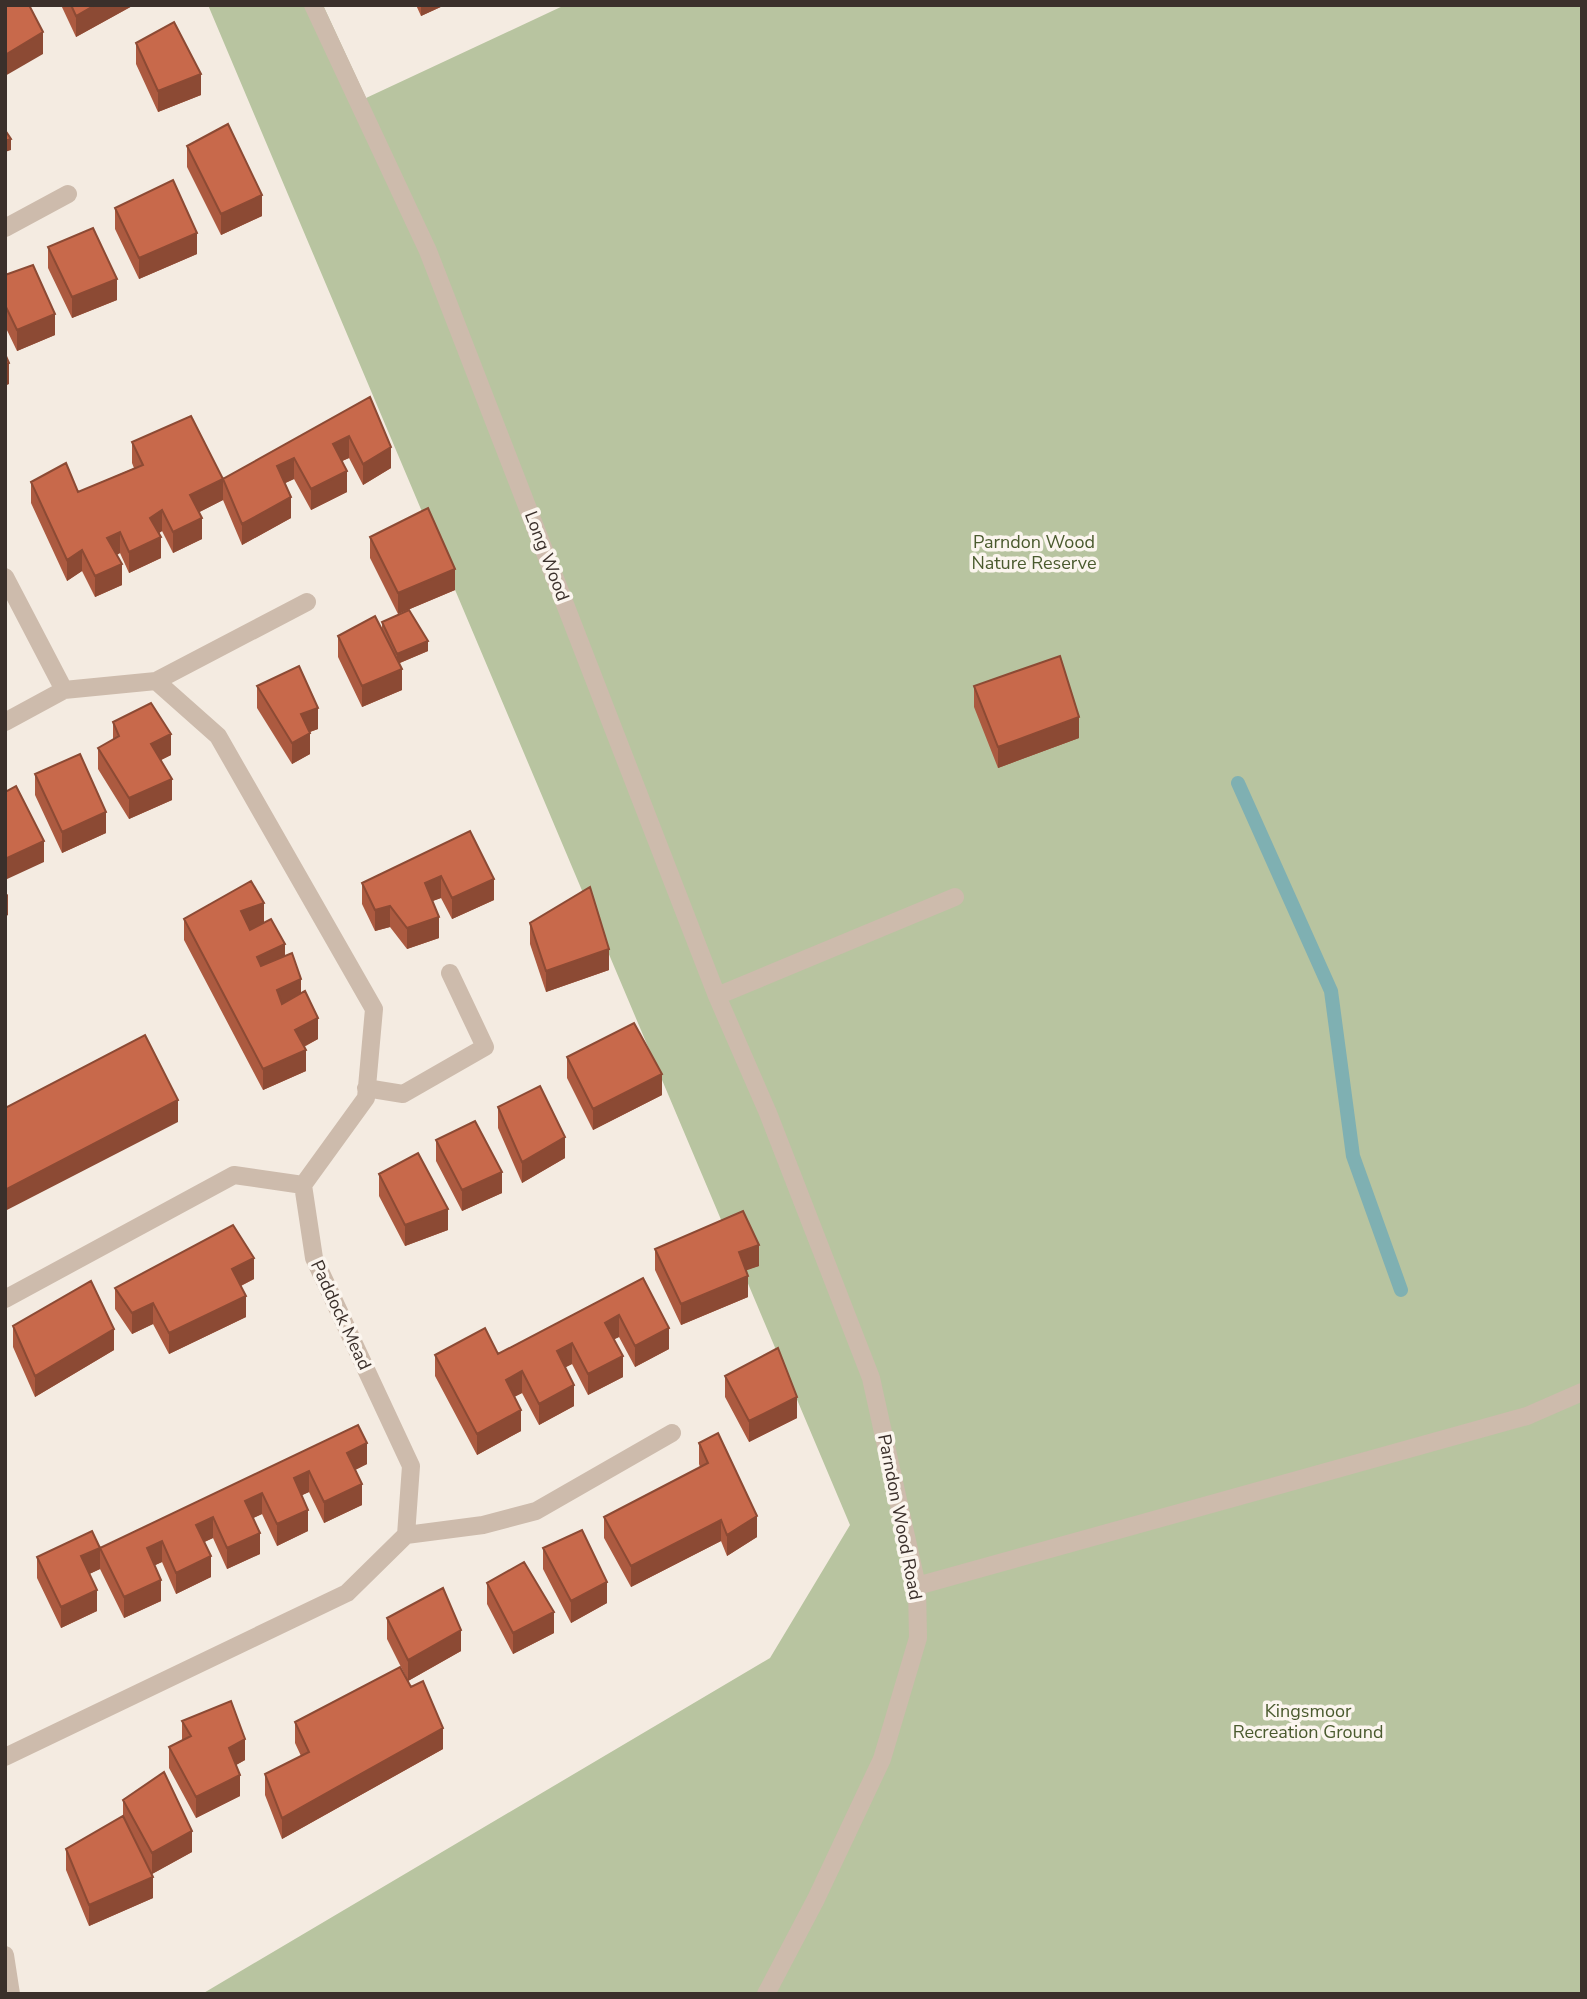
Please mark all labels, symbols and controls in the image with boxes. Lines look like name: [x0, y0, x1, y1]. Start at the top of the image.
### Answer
street label: Long Wood: [519, 508, 575, 604]
park label: Parndon Wood Nature Reserve: [971, 530, 1097, 575]
street label: Paddock Mead: [305, 1256, 377, 1374]
street label: Parndon Wood Road: [872, 1432, 928, 1602]
park label: Kingsmoor Recreation Ground: [1233, 1699, 1383, 1744]

